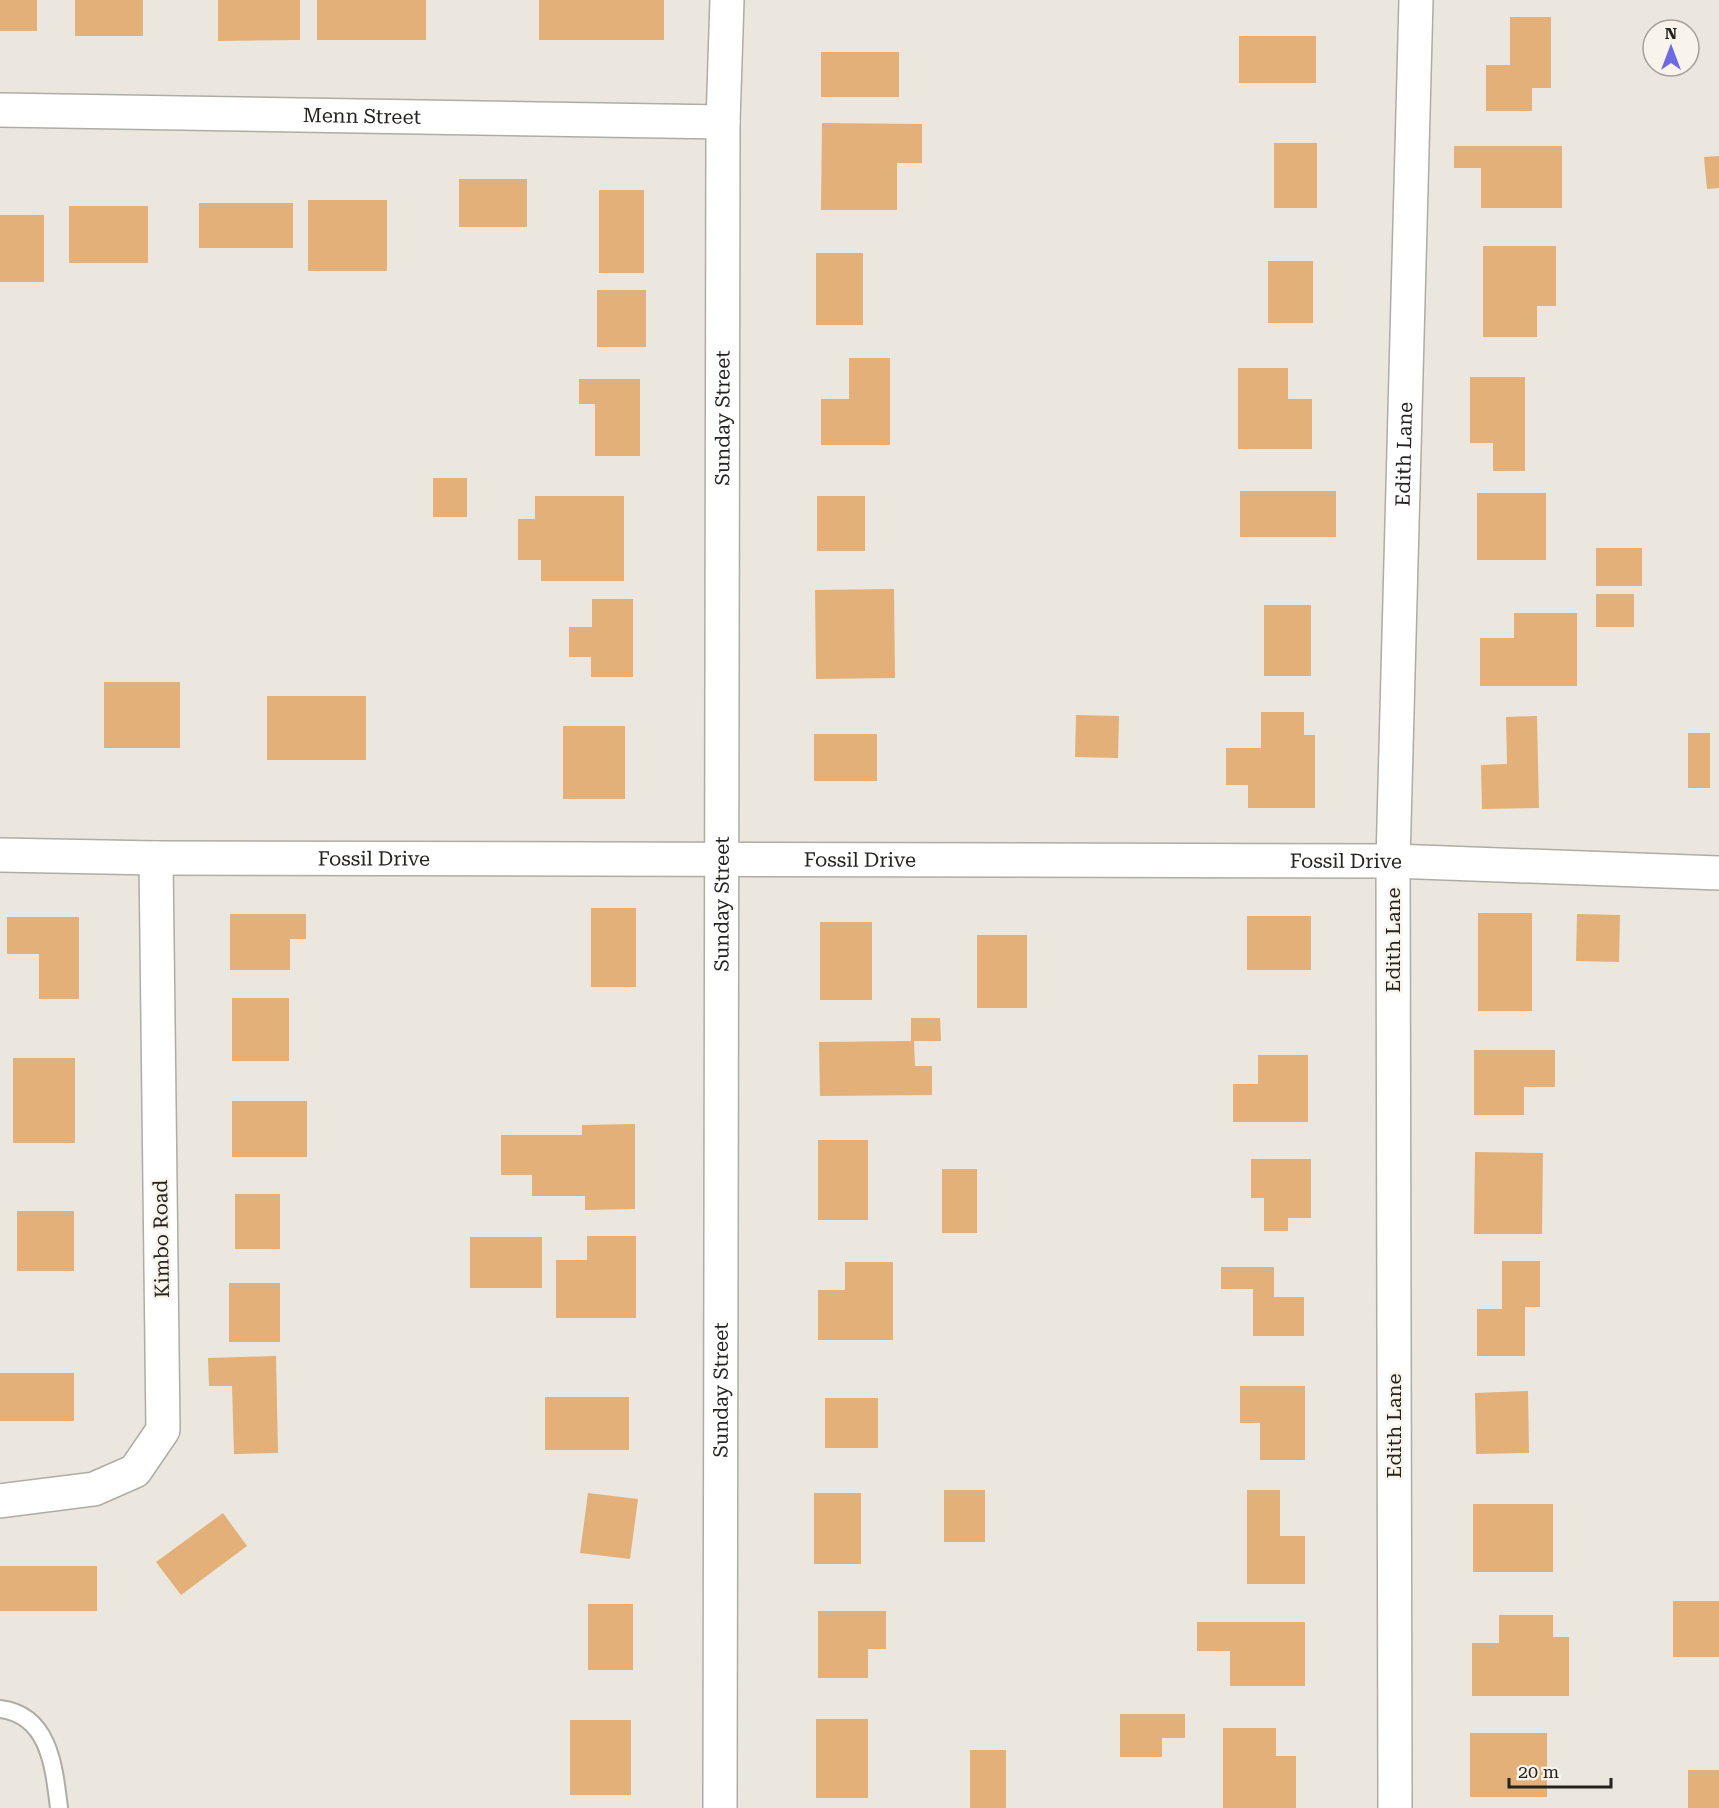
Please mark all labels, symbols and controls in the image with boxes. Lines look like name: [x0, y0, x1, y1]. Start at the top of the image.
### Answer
north arrow: [1641, 18, 1701, 78]
text: N: [1665, 24, 1677, 43]
street label: Menn Street: [303, 103, 422, 129]
street label: Sunday Street: [710, 350, 735, 486]
street label: Edith Lane: [1390, 401, 1417, 507]
street label: Sunday Street: [709, 836, 734, 972]
street label: Fossil Drive: [318, 846, 430, 871]
street label: Fossil Drive: [804, 848, 916, 872]
street label: Fossil Drive: [1290, 849, 1403, 873]
street label: Edith Lane: [1381, 888, 1405, 992]
street label: Kimbo Road: [148, 1179, 174, 1298]
street label: Sunday Street: [709, 1322, 733, 1458]
street label: Edith Lane: [1382, 1374, 1406, 1478]
scale bar: [1509, 1751, 1611, 1789]
text: 20 m: [1518, 1761, 1559, 1782]

